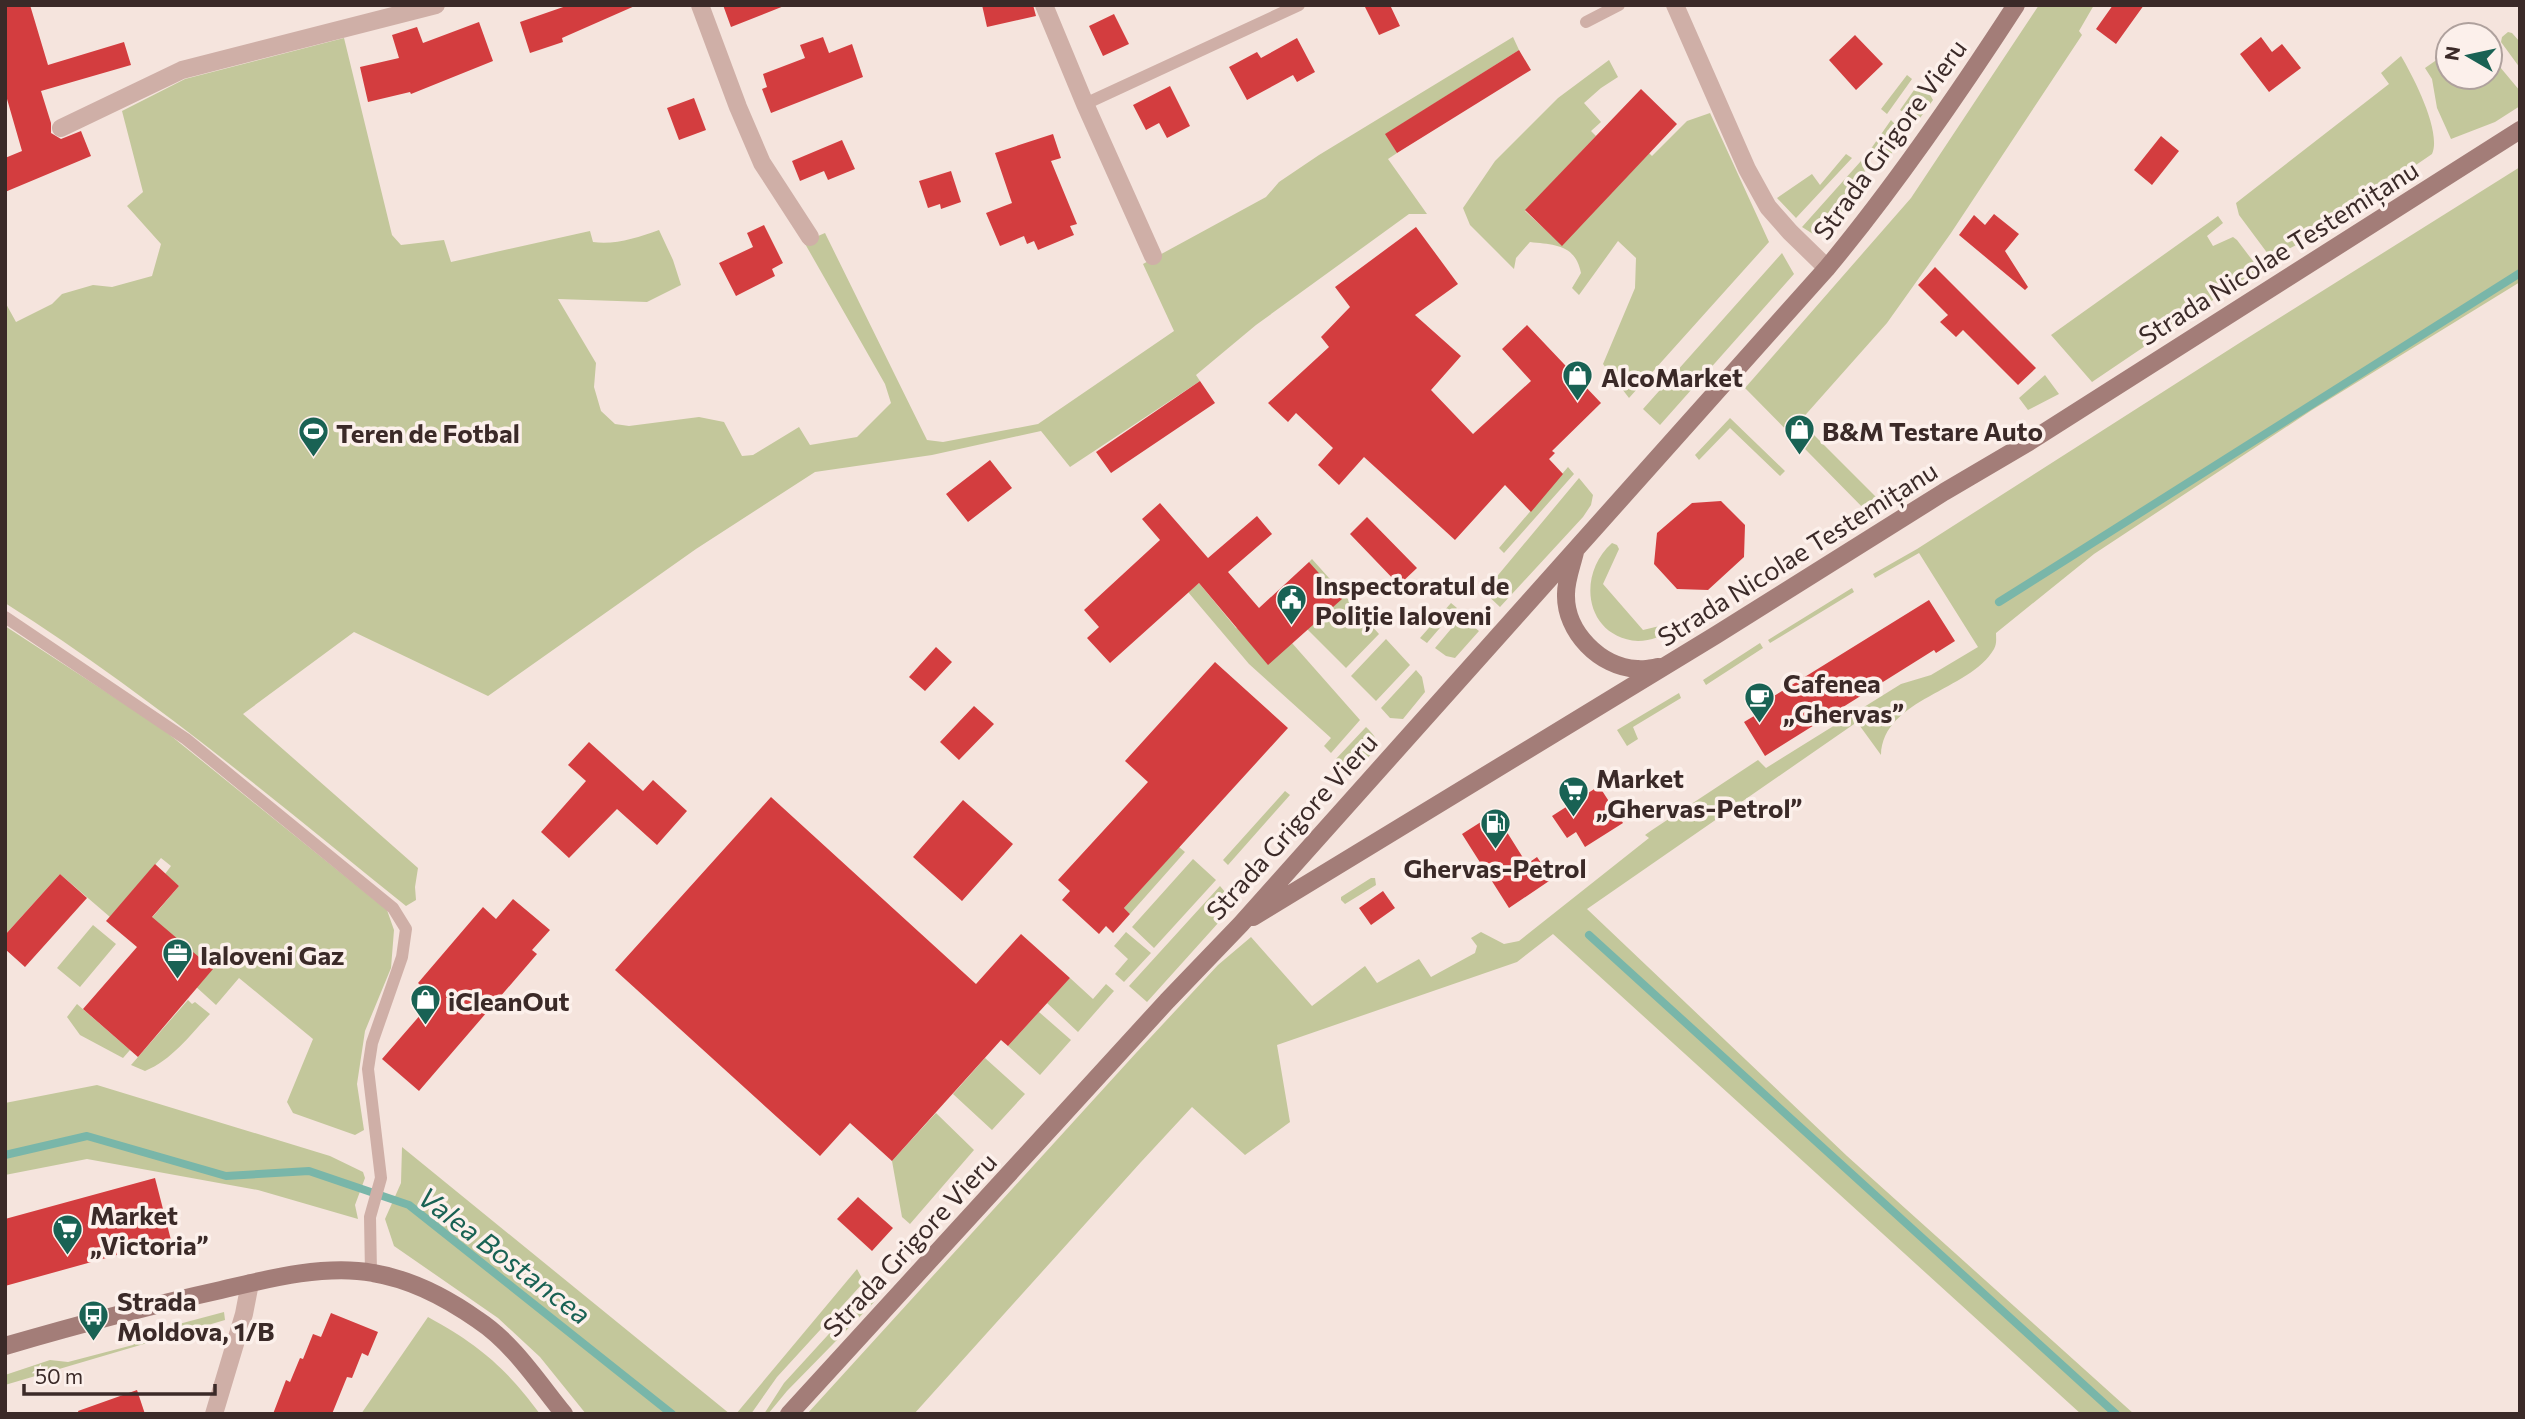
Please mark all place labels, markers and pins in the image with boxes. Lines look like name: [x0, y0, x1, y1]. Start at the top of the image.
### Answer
shop icon: AlcoMarket: [1561, 359, 1595, 403]
place label: AlcoMarket: [1601, 361, 1743, 392]
shop icon: B&M Testare Auto: [1782, 413, 1816, 457]
sports icon: Teren de Fotbal: [296, 415, 330, 459]
place label: B&M Testare Auto: [1822, 415, 2043, 446]
place label: Teren de Fotbal: [336, 417, 520, 448]
place label: Inspectoratul de Poliție Ialoveni: [1315, 569, 1509, 632]
public building icon: Inspectoratul de Poliție Ialoveni: [1275, 582, 1309, 626]
place label: Cafenea „Ghervas”: [1783, 667, 1904, 728]
cafe icon: Cafenea „Ghervas”: [1743, 680, 1777, 724]
place label: Market „Ghervas-Petrol”: [1596, 762, 1802, 823]
supermarket icon: Market „Ghervas-Petrol”: [1556, 775, 1590, 819]
fuel station icon: Ghervas-Petrol: [1478, 807, 1512, 851]
place label: Ghervas-Petrol: [1403, 852, 1587, 883]
office icon: Ialoveni Gaz: [160, 937, 194, 981]
place label: Ialoveni Gaz: [200, 939, 345, 970]
shop icon: iCleanOut: [408, 983, 442, 1027]
place label: iCleanOut: [448, 985, 570, 1016]
place label: Market „Victoria”: [90, 1199, 209, 1260]
supermarket icon: Market „Victoria”: [50, 1212, 84, 1256]
place label: Strada Moldova, 1/B: [117, 1285, 275, 1346]
bus stop icon: Strada Moldova, 1/B: [77, 1298, 111, 1342]

